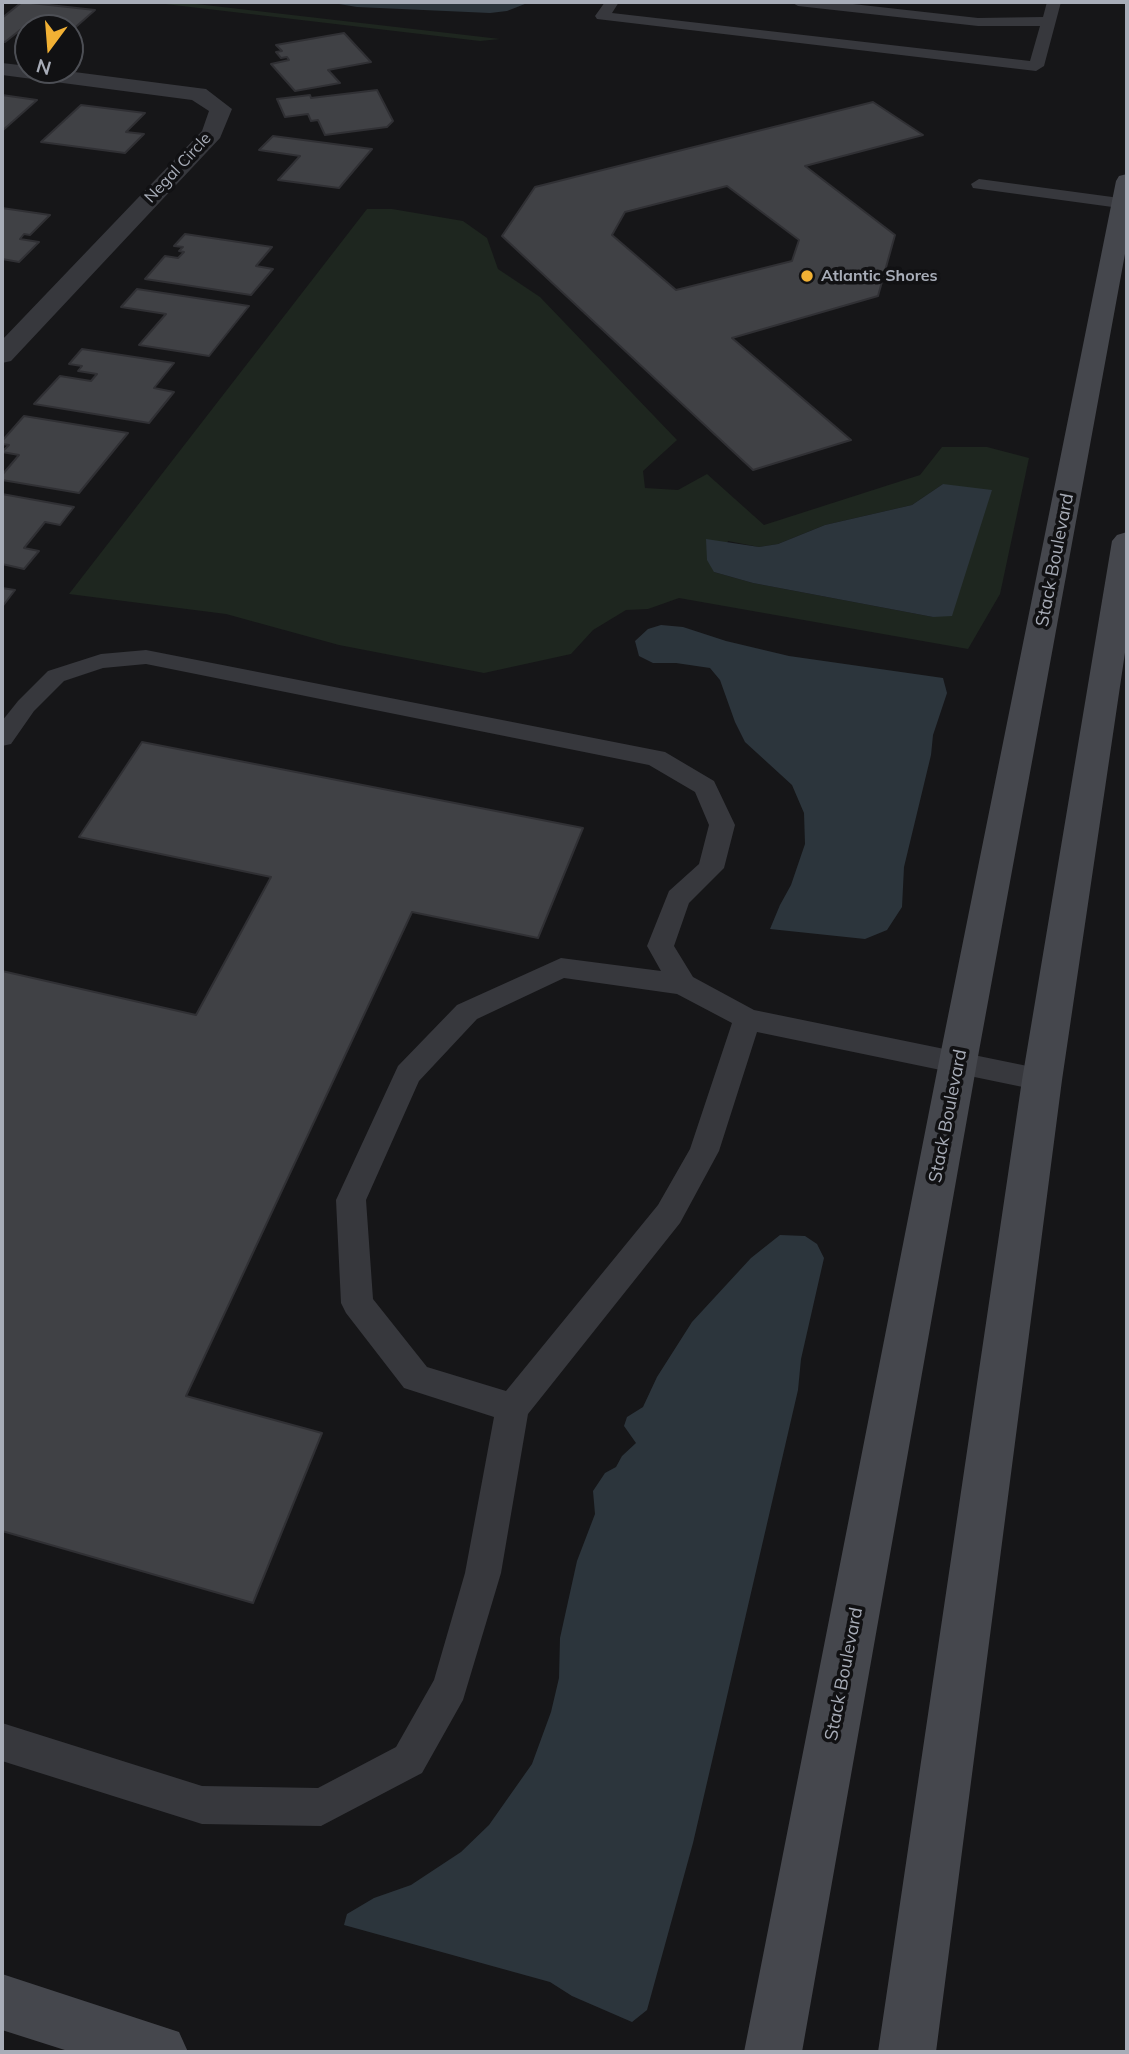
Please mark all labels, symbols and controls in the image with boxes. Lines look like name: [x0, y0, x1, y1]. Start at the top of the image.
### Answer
north arrow: [14, 14, 84, 84]
text: N: [34, 54, 54, 81]
street label: Negal Circle: [141, 129, 215, 207]
place label: Atlantic Shores: [821, 266, 938, 286]
marker: Atlantic Shores: [799, 268, 815, 284]
street label: Stack Boulevard: [1031, 491, 1079, 629]
street label: Stack Boulevard: [924, 1047, 972, 1185]
street label: Stack Boulevard: [820, 1605, 868, 1743]

